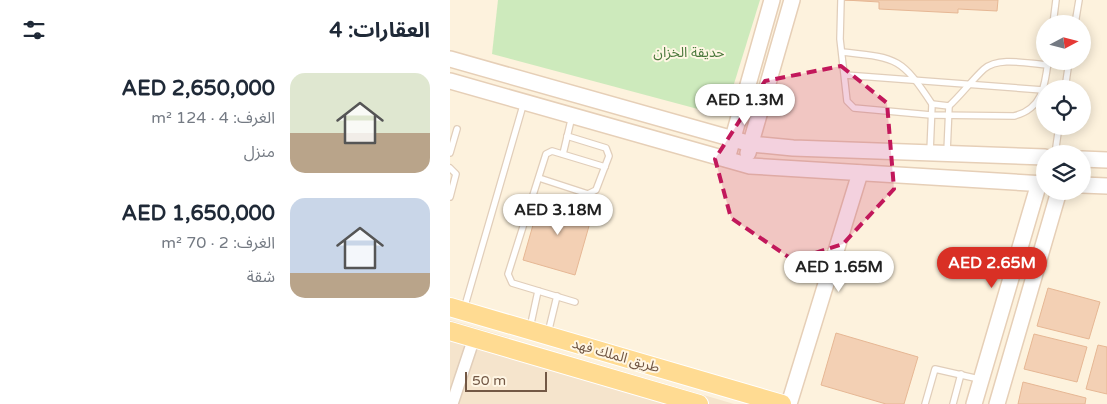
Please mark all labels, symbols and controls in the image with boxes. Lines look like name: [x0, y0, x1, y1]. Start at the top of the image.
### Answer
north arrow: [1036, 15, 1091, 70]
map controls: [1036, 15, 1091, 200]
icon: filters: [20, 16, 48, 44]
text: العقارات: 4: [329, 18, 430, 43]
park label: حديقة الخزان: [653, 44, 725, 61]
text: AED 2,650,000: [121, 76, 275, 101]
button: locate: [1036, 80, 1091, 135]
pin: AED 1.3M: [693, 84, 797, 126]
text: AED 1.3M: [706, 90, 784, 110]
icon: home: [330, 93, 390, 153]
text: الغرف: 4 · 124 m²: [151, 108, 275, 128]
text: منزل: [244, 142, 275, 162]
button: layers: [1036, 145, 1091, 200]
pin: AED 3.18M: [501, 194, 615, 236]
text: AED 3.18M: [514, 200, 602, 220]
text: AED 1,650,000: [121, 201, 275, 226]
icon: home: [330, 218, 390, 278]
text: الغرف: 2 · 70 m²: [161, 233, 275, 253]
pin: AED 2.65M: [935, 246, 1049, 289]
pin: AED 1.65M: [782, 250, 896, 293]
text: AED 2.65M: [948, 253, 1036, 273]
text: AED 1.65M: [795, 257, 883, 277]
text: شقة: [247, 267, 275, 287]
street label: طريق الملك فهد: [570, 335, 662, 377]
scale bar: [465, 369, 548, 392]
text: 50 m: [472, 372, 506, 389]

